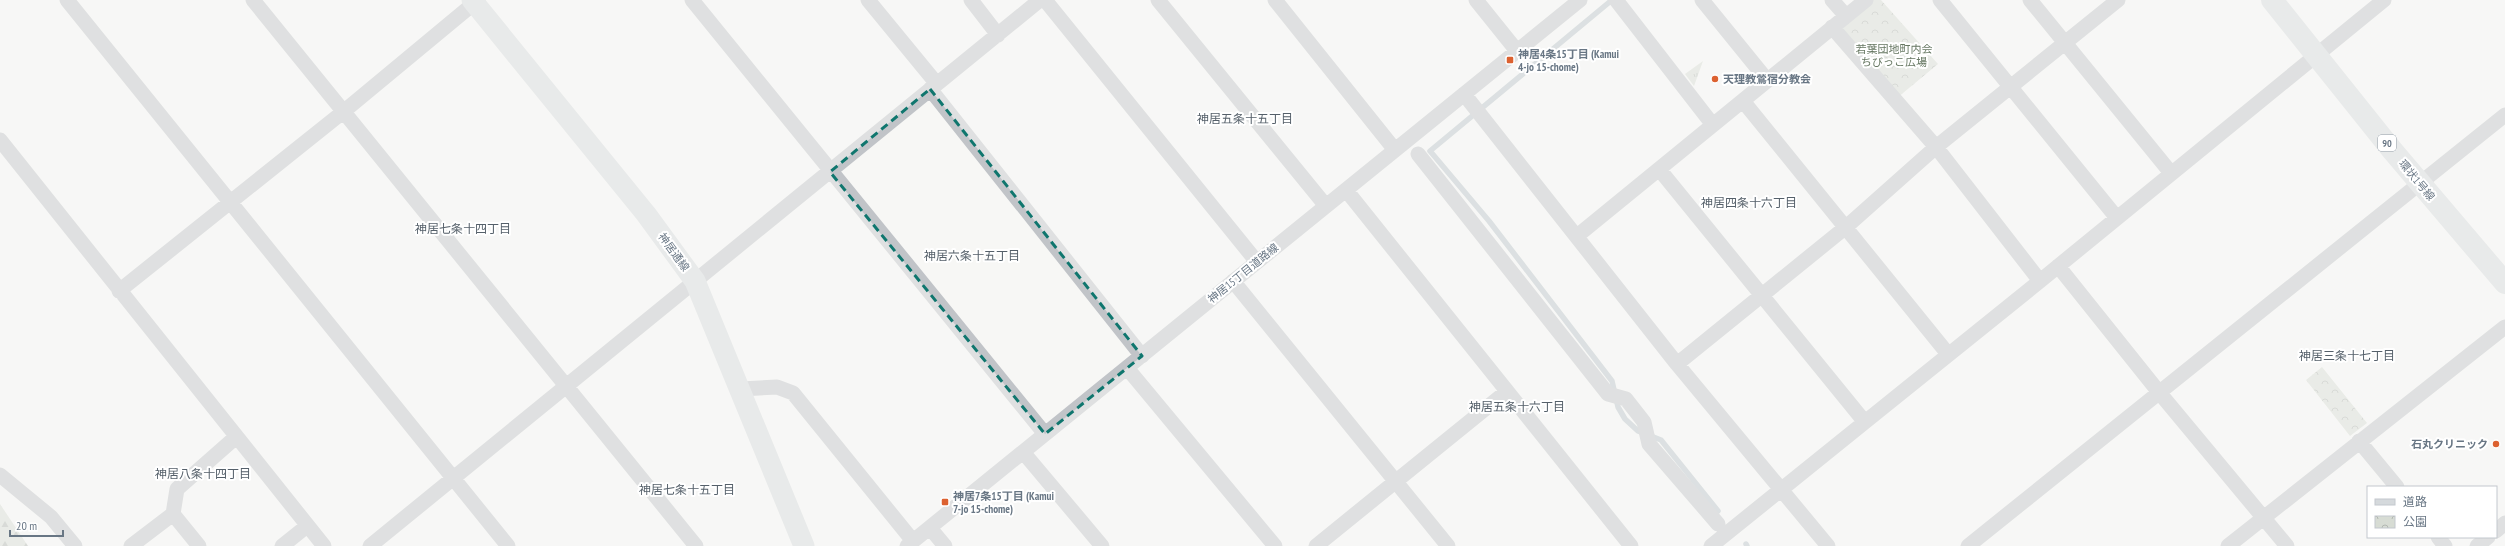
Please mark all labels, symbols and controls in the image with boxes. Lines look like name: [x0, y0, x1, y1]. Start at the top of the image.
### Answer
park label: 若葉団地町内会 ちびっこ広場: [1856, 42, 1933, 69]
place label: 神居4条15丁目 (Kamui 4-jo 15-chome): [1518, 47, 1619, 74]
marker: 神居4条15丁目 (Kamui 4-jo 15-chome): [1505, 55, 1515, 65]
place label: 天理教鶯宿分教会: [1723, 72, 1811, 86]
marker: 天理教鶯宿分教会: [1710, 74, 1720, 84]
district label: 神居五条十五丁目: [1197, 111, 1293, 126]
road number: 90: [2378, 135, 2396, 151]
street label: 環状1号線: [2396, 157, 2438, 203]
district label: 神居四条十六丁目: [1701, 195, 1797, 210]
district label: 神居七条十四丁目: [415, 221, 511, 236]
street label: 神居通線: [655, 230, 693, 274]
street label: 神居15丁目道路線: [1205, 240, 1281, 306]
district label: 神居六条十五丁目: [924, 248, 1020, 263]
district label: 神居三条十七丁目: [2299, 348, 2395, 363]
district label: 神居五条十六丁目: [1469, 399, 1565, 414]
place label: 石丸クリニック: [2411, 437, 2488, 451]
marker: 石丸クリニック: [2491, 439, 2501, 449]
district label: 神居八条十四丁目: [155, 466, 251, 481]
district label: 神居七条十五丁目: [639, 482, 735, 497]
legend: [2367, 486, 2497, 538]
place label: 神居7条15丁目 (Kamui 7-jo 15-chome): [953, 489, 1054, 516]
text: 道路: [2403, 494, 2427, 509]
marker: 神居7条15丁目 (Kamui 7-jo 15-chome): [940, 497, 950, 507]
scale bar: [10, 512, 63, 538]
text: 公園: [2403, 514, 2427, 529]
text: 20 m: [16, 518, 37, 533]

